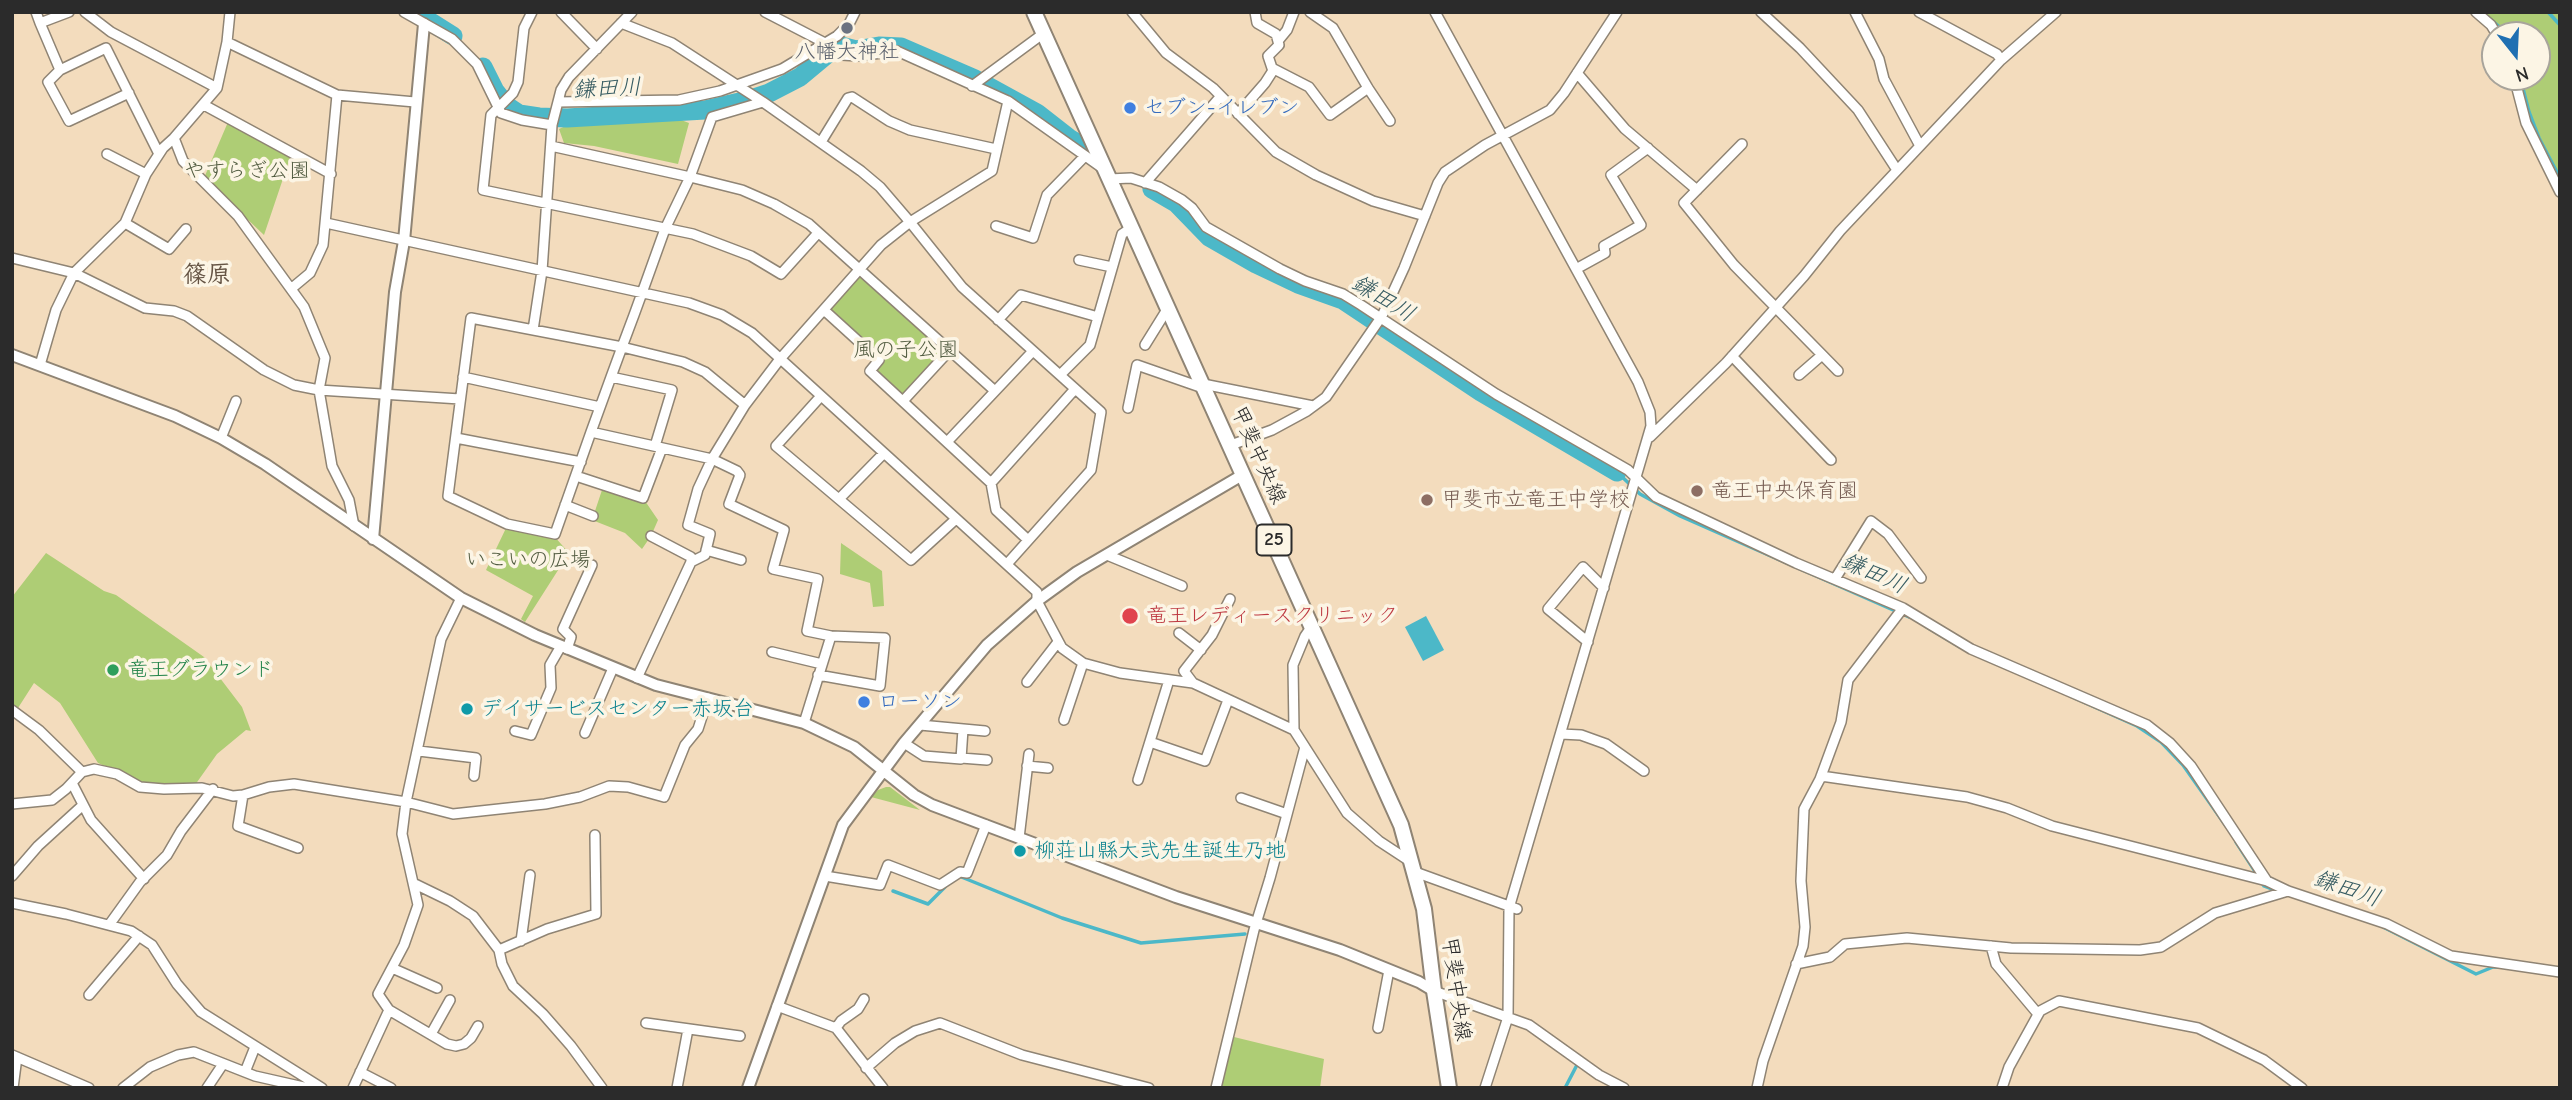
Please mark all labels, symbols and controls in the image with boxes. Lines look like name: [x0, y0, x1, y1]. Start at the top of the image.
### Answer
marker: 八幡大神社: [839, 20, 855, 36]
north arrow: [2481, 21, 2551, 91]
place label: 八幡大神社: [795, 39, 899, 65]
text: N: [2513, 62, 2531, 86]
water label: 鎌田川: [572, 73, 642, 105]
place label: セブン-イレブン: [1144, 95, 1299, 121]
marker: セブン-イレブン: [1122, 100, 1138, 116]
park label: やすらぎ公園: [184, 158, 310, 184]
district label: 篠原: [183, 261, 231, 289]
water label: 鎌田川: [1346, 269, 1420, 329]
park label: 風の子公園: [854, 337, 958, 363]
street label: 甲斐中央線: [1225, 402, 1291, 508]
place label: 竜王中央保育園: [1711, 478, 1858, 504]
marker: 竜王中央保育園: [1689, 483, 1705, 499]
place label: 甲斐市立竜王中学校: [1441, 487, 1630, 513]
marker: 甲斐市立竜王中学校: [1419, 492, 1435, 508]
road number: 25: [1256, 524, 1292, 555]
park label: いこいの広場: [465, 547, 591, 573]
water label: 鎌田川: [1837, 547, 1911, 601]
place label: 竜王レディースクリニック: [1146, 603, 1398, 629]
marker: 竜王レディースクリニック: [1120, 606, 1140, 626]
place label: 竜王グラウンド: [127, 657, 274, 683]
marker: 竜王グラウンド: [105, 662, 121, 678]
place label: ローソン: [878, 689, 962, 715]
marker: ローソン: [856, 694, 872, 710]
place label: デイサービスセンター赤坂台: [481, 696, 754, 722]
marker: デイサービスセンター赤坂台: [459, 701, 475, 717]
place label: 柳荘山縣大弐先生誕生乃地: [1034, 838, 1286, 864]
marker: 柳荘山縣大弐先生誕生乃地: [1012, 843, 1028, 859]
water label: 鎌田川: [2310, 865, 2384, 913]
street label: 甲斐中央線: [1436, 935, 1476, 1043]

